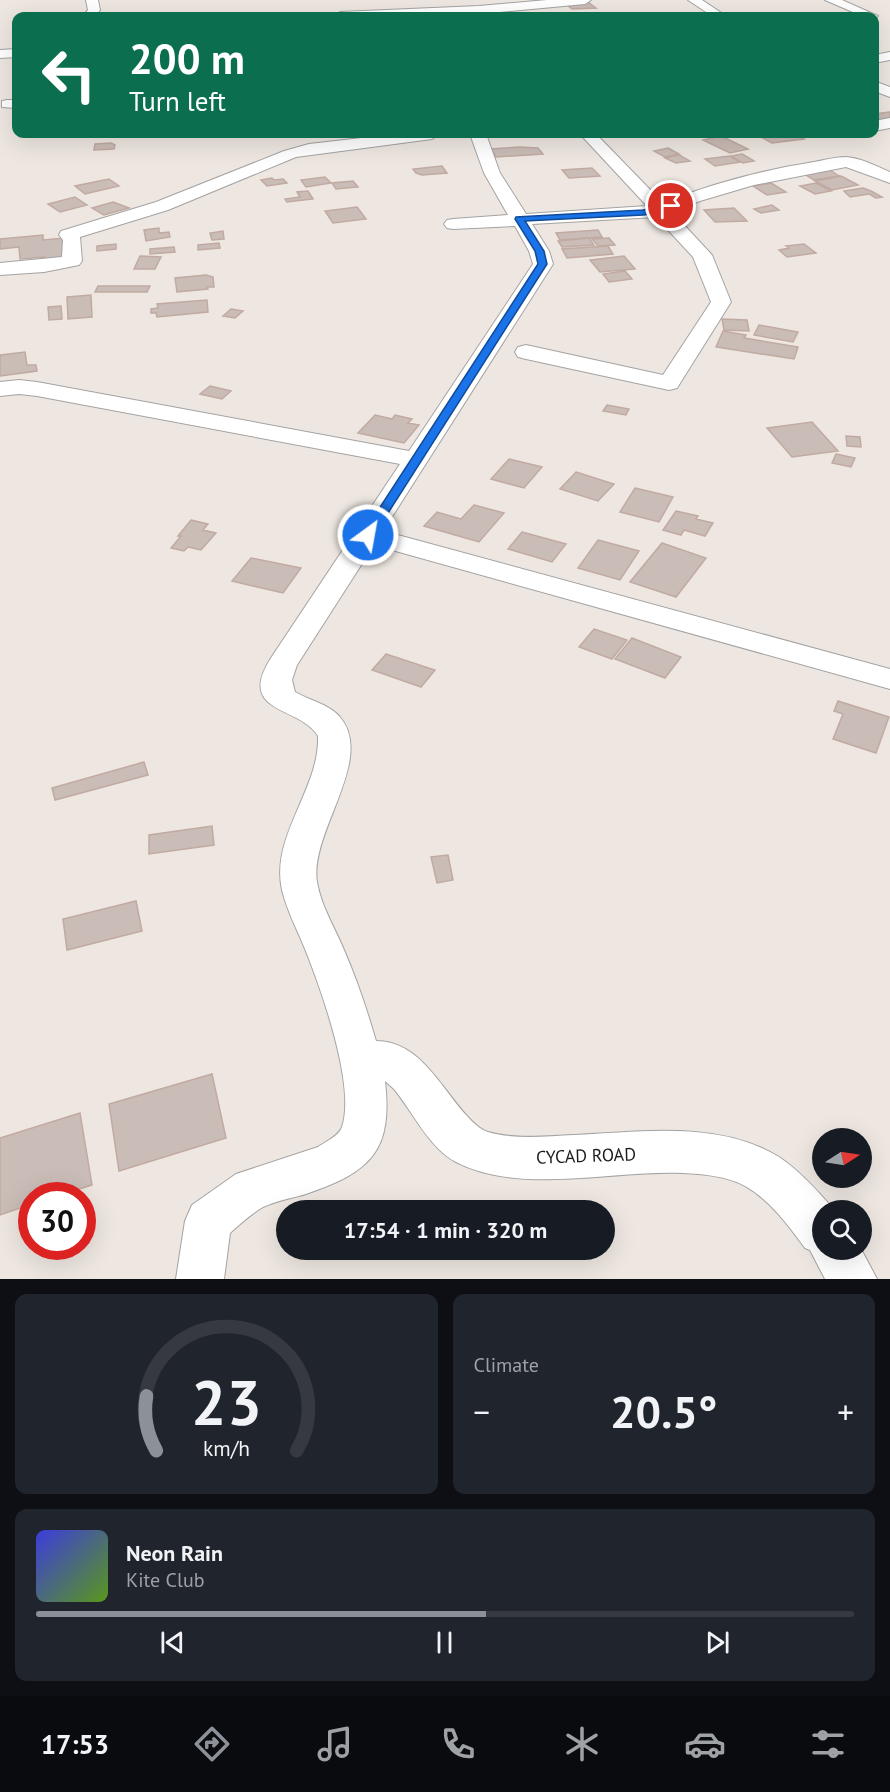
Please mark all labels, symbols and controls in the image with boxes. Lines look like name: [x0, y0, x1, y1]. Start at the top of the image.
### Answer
text: 200 m: [129, 31, 245, 86]
icon: left: [30, 36, 108, 114]
text: Turn left: [129, 84, 226, 118]
pin: [645, 180, 696, 231]
icon: arrive: [654, 189, 687, 222]
position arrow: [336, 503, 400, 567]
north arrow: [812, 1128, 872, 1188]
map controls: [812, 1128, 872, 1260]
street label: CYCAD ROAD: [536, 1142, 636, 1169]
speed limit sign: 30: [18, 1182, 96, 1260]
button: search: [812, 1200, 872, 1260]
text: 17:54 · 1 min · 320 m: [344, 1216, 547, 1244]
text: Climate: [474, 1352, 539, 1378]
text: 23: [191, 1361, 262, 1442]
text: 20.5°: [610, 1382, 717, 1440]
text: −: [474, 1390, 490, 1433]
text: +: [837, 1390, 854, 1433]
text: km/h: [203, 1434, 250, 1462]
text: Neon Rain: [126, 1539, 223, 1567]
text: Kite Club: [126, 1567, 204, 1593]
icon: previous: [156, 1626, 189, 1659]
icon: pause: [428, 1626, 461, 1659]
icon: next: [701, 1626, 734, 1659]
icon: directions: [191, 1723, 233, 1765]
icon: music: [314, 1723, 356, 1765]
icon: phone: [437, 1723, 479, 1765]
icon: climate: [561, 1723, 603, 1765]
icon: car: [684, 1723, 726, 1765]
icon: filters: [807, 1723, 849, 1765]
text: 17:53: [41, 1727, 109, 1761]

